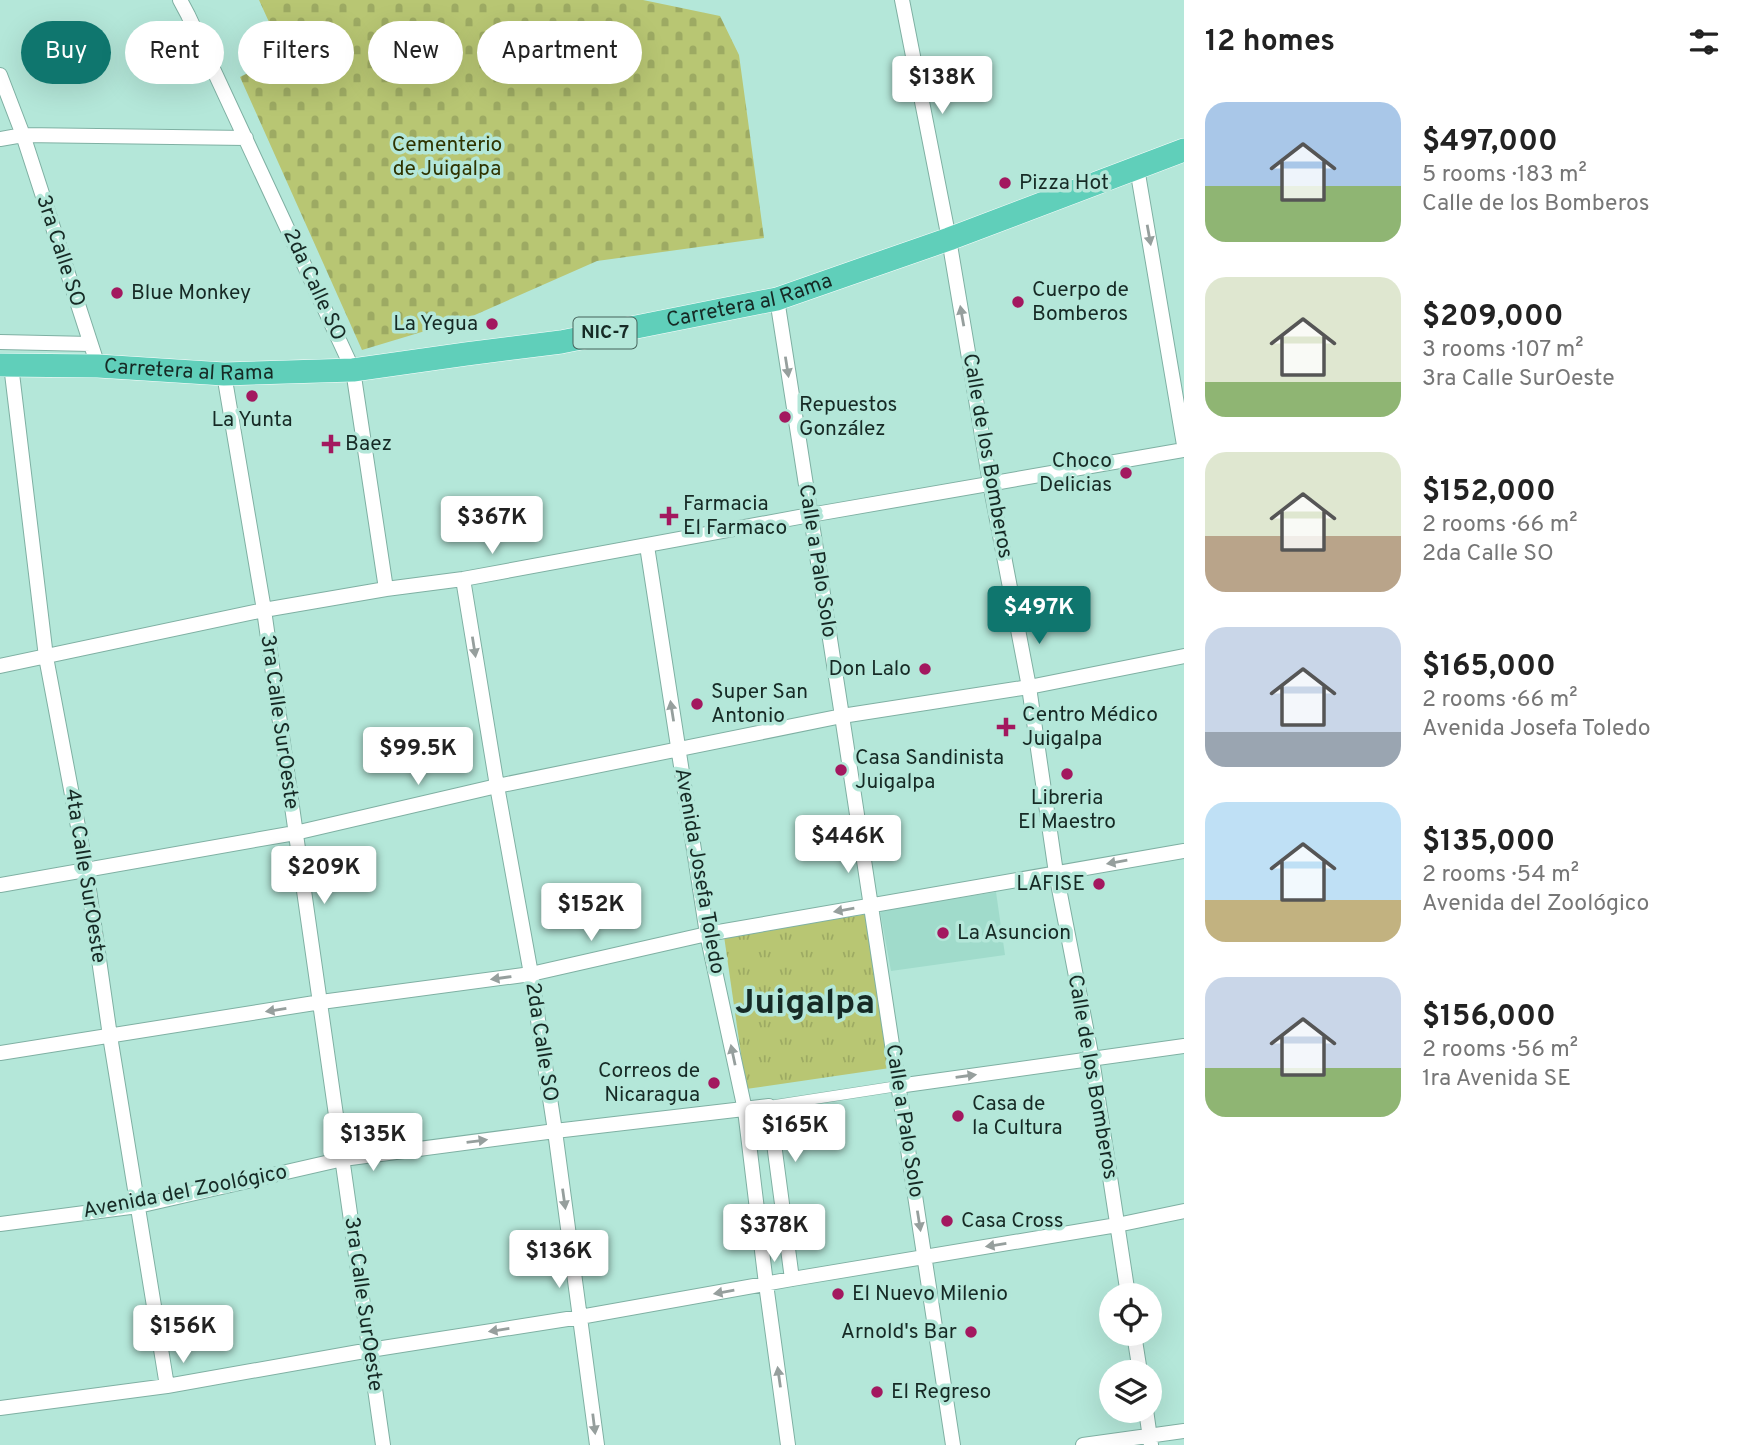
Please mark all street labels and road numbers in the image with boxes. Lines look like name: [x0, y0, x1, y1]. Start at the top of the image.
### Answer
street label: 3ra Calle SO: [29, 192, 91, 310]
street label: 2da Calle SO: [276, 225, 352, 345]
street label: Carretera al Rama: [664, 267, 836, 334]
road number: NIC-7: [574, 318, 636, 348]
street label: Calle de los Bomberos: [956, 351, 1018, 561]
street label: Carretera al Rama: [103, 353, 274, 388]
street label: Calle a Palo Solo: [792, 482, 842, 640]
street label: 3ra Calle SurOeste: [253, 633, 305, 811]
street label: Avenida Josefa Toledo: [668, 766, 730, 976]
street label: 4ta Calle SurOeste: [58, 787, 112, 965]
street label: Calle de los Bomberos: [1061, 972, 1123, 1182]
street label: 2da Calle SO: [518, 980, 564, 1104]
street label: Calle a Palo Solo: [879, 1042, 929, 1200]
street label: Avenida del Zoológico: [81, 1159, 289, 1225]
street label: 3ra Calle SurOeste: [337, 1215, 389, 1393]

